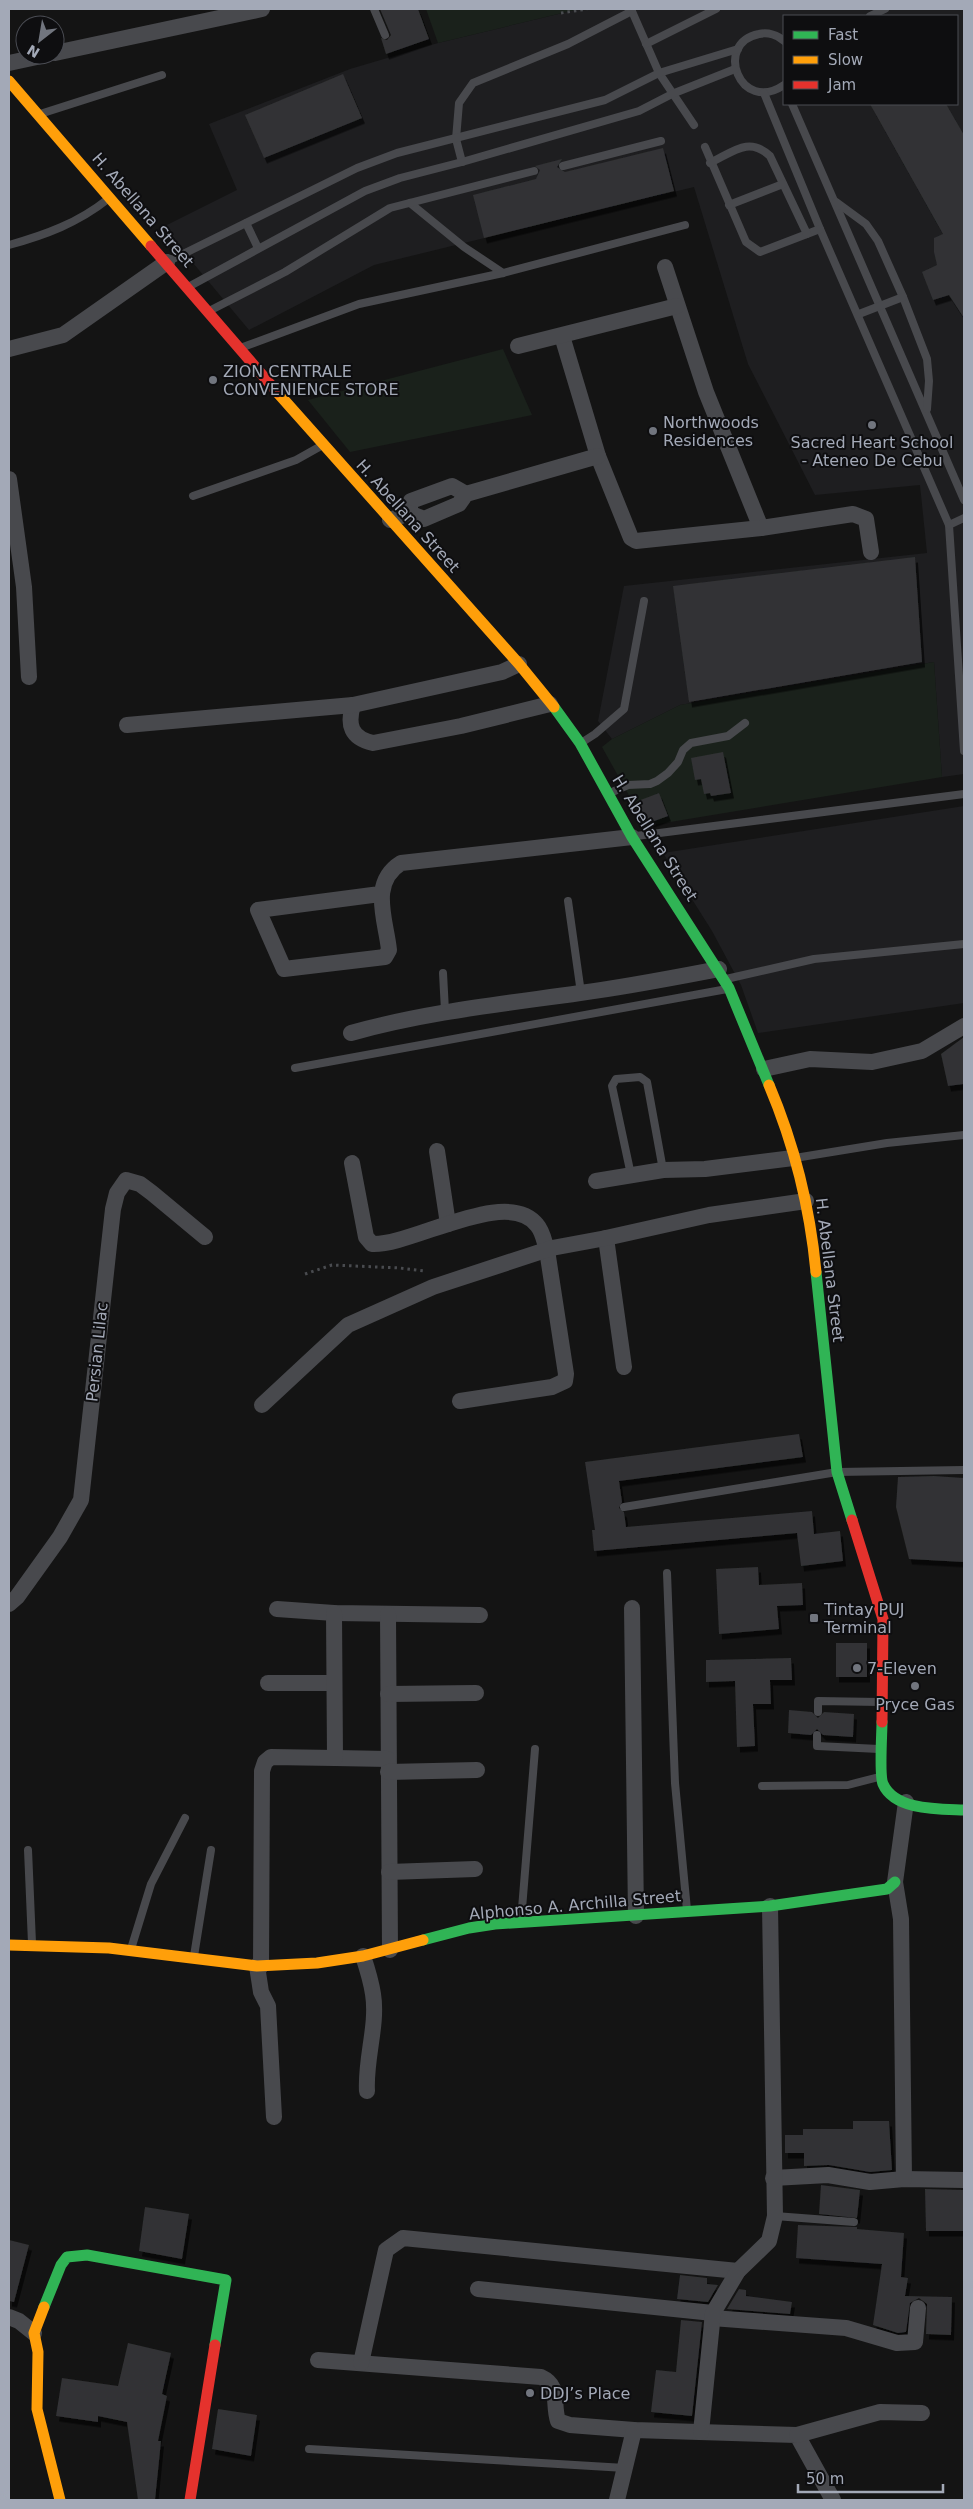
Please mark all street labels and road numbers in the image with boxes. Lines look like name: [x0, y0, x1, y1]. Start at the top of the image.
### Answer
street label: H. Abellana Street: [88, 149, 198, 271]
street label: H. Abellana Street: [352, 456, 464, 576]
street label: H. Abellana Street: [608, 771, 702, 905]
street label: H. Abellana Street: [812, 1197, 848, 1343]
street label: Persian Lilac: [82, 1301, 112, 1403]
street label: Alphonso A. Archilla Street: [468, 1886, 682, 1924]

